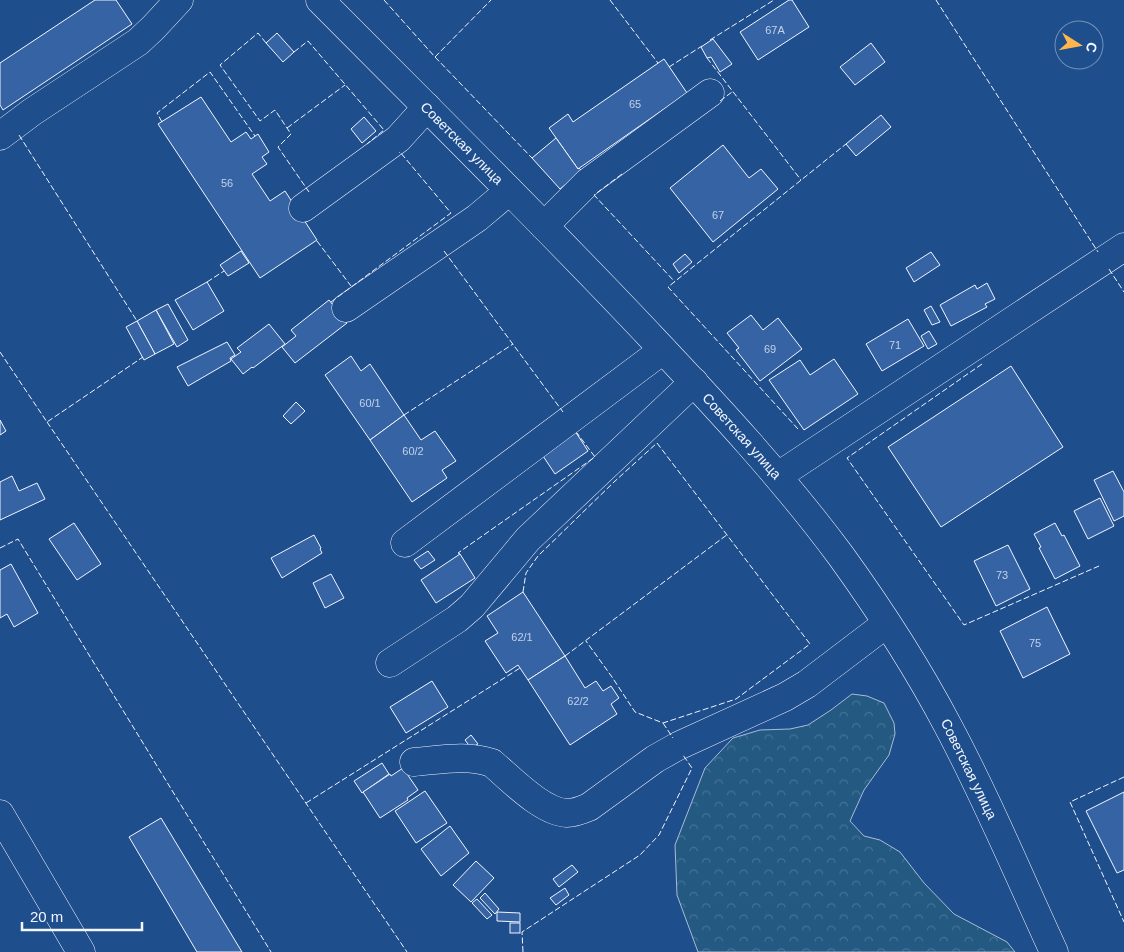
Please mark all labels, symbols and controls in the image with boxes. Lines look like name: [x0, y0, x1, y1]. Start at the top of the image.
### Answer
north arrow: [1054, 20, 1104, 70]
house number: 67А: [765, 24, 785, 36]
text: С: [1083, 41, 1101, 54]
street label: Советская улица: [417, 98, 507, 188]
house number: 65: [629, 98, 641, 110]
house number: 56: [221, 177, 233, 189]
house number: 67: [712, 209, 724, 221]
house number: 71: [889, 339, 901, 351]
house number: 69: [764, 343, 776, 355]
street label: Советская улица: [699, 390, 785, 482]
house number: 60/1: [359, 397, 381, 409]
house number: 60/2: [402, 445, 424, 457]
house number: 73: [996, 569, 1008, 581]
house number: 62/1: [511, 631, 533, 643]
house number: 75: [1029, 637, 1041, 649]
house number: 62/2: [567, 695, 589, 707]
street label: Советская улица: [938, 716, 1000, 822]
scale bar: [22, 900, 142, 932]
text: 20 m: [30, 908, 63, 925]

